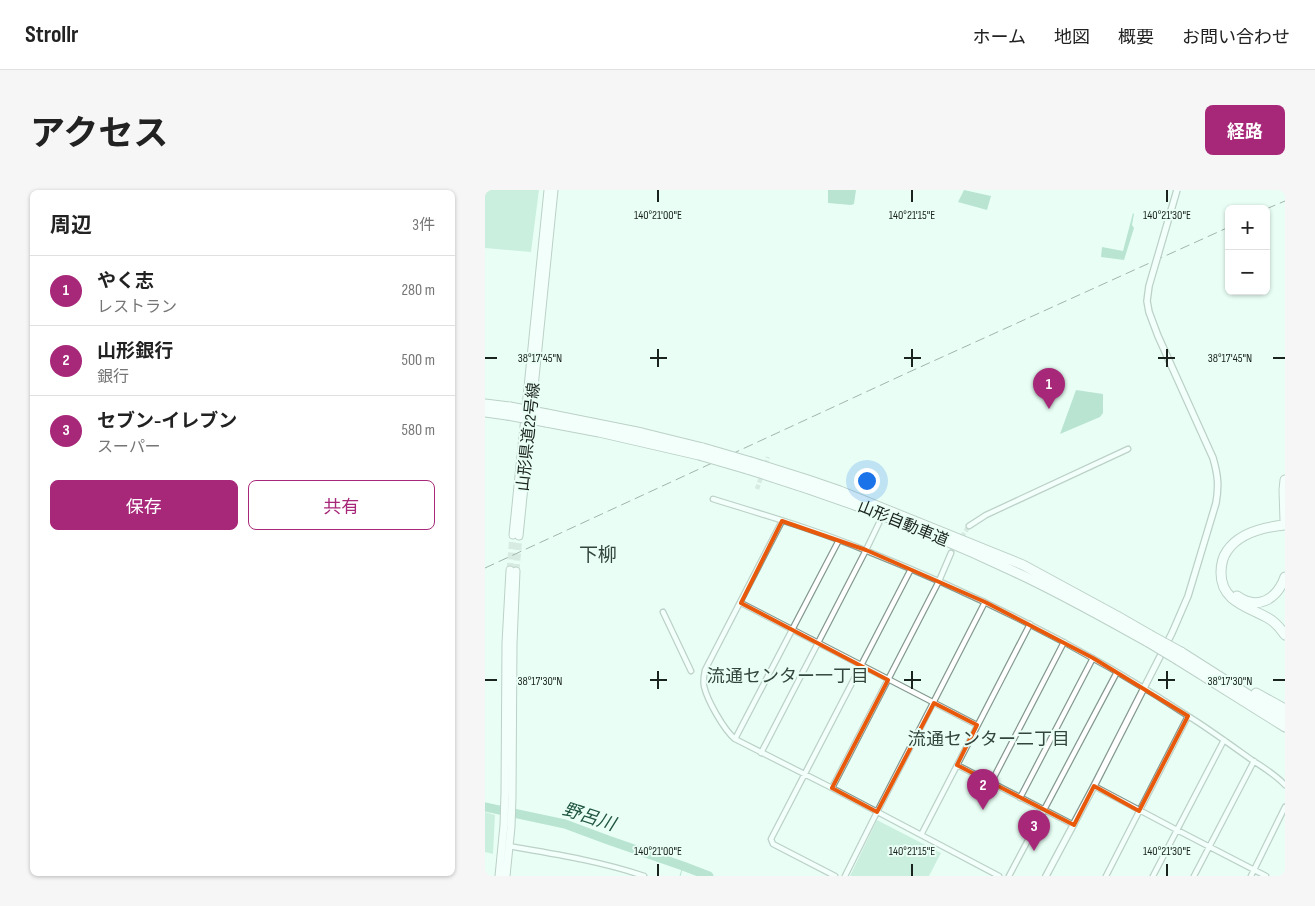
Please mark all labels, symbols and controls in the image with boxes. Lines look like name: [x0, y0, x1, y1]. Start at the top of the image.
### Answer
text: Strollr: [25, 20, 79, 49]
text: ホーム: [973, 27, 1026, 48]
text: 地図: [1054, 27, 1090, 48]
text: 概要: [1118, 27, 1154, 48]
text: お問い合わせ: [1182, 27, 1290, 48]
button: 経路: [1205, 105, 1285, 155]
text: アクセス: [30, 113, 168, 156]
map controls: [1225, 205, 1270, 295]
button: +: [1225, 205, 1270, 250]
text: 140°21'00"E: [634, 208, 682, 223]
text: 140°21'15"E: [889, 208, 935, 223]
text: 140°21'30"E: [1143, 208, 1191, 223]
text: 周辺: [50, 213, 92, 238]
text: 3件: [412, 216, 435, 235]
button: −: [1225, 250, 1270, 295]
text: やく志: [97, 270, 154, 293]
text: 1: [63, 281, 69, 300]
text: 280 m: [401, 281, 435, 300]
text: レストラン: [97, 298, 177, 317]
text: 山形銀行: [97, 340, 173, 363]
text: 2: [62, 351, 70, 370]
text: 500 m: [401, 351, 435, 370]
text: 38°17'45"N: [518, 351, 562, 366]
text: 38°17'45"N: [1208, 351, 1252, 366]
text: 銀行: [97, 368, 129, 387]
pin: 1: [1033, 368, 1065, 409]
street label: 山形県道22号線: [514, 382, 544, 492]
text: セブン-イレブン: [97, 410, 237, 433]
text: 3: [62, 421, 70, 440]
text: 580 m: [402, 421, 435, 440]
text: スーパー: [97, 438, 161, 457]
your location: [854, 468, 880, 494]
button: 保存: [50, 480, 238, 530]
button: 共有: [248, 480, 435, 530]
street label: 山形自動車道: [855, 497, 951, 551]
district label: 下柳: [579, 544, 617, 567]
district label: 流通センター一丁目: [707, 666, 869, 687]
text: 38°17'30"N: [518, 674, 562, 689]
text: 38°17'30"N: [1208, 674, 1252, 689]
district label: 流通センター二丁目: [908, 729, 1070, 750]
pin: 2: [967, 769, 999, 810]
water label: 野呂川: [560, 799, 620, 836]
pin: 3: [1018, 810, 1050, 851]
text: 140°21'00"E: [634, 844, 682, 859]
text: 140°21'15"E: [889, 844, 935, 859]
text: 140°21'30"E: [1143, 844, 1191, 859]

